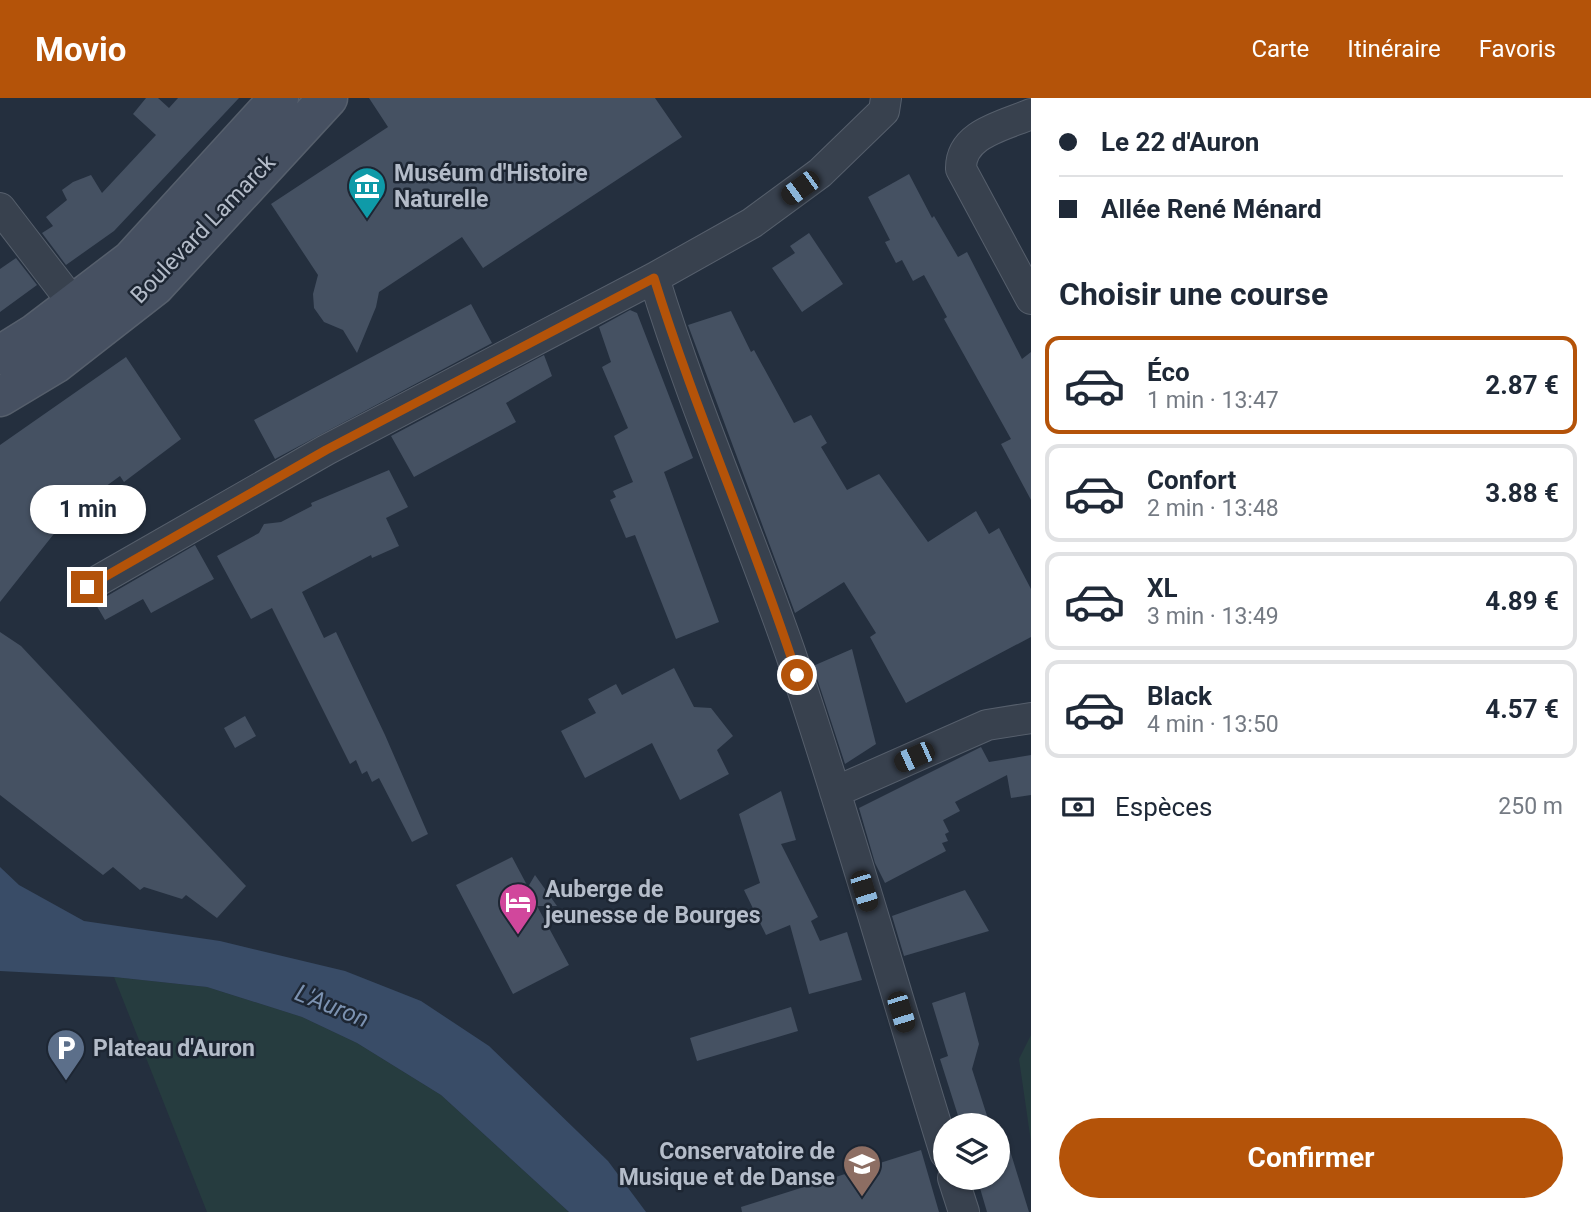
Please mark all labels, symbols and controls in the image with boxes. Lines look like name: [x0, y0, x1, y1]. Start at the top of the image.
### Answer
text: Movio: [35, 30, 126, 69]
text: Carte: [1251, 35, 1309, 63]
text: Itinéraire: [1347, 35, 1441, 63]
text: Favoris: [1479, 35, 1556, 63]
text: Le 22 d'Auron: [1101, 127, 1259, 157]
street label: Boulevard Lamarck: [125, 149, 281, 309]
place label: Muséum d'Histoire Naturelle: [394, 160, 588, 213]
museum icon: Muséum d'Histoire Naturelle: [346, 165, 388, 220]
car: [777, 167, 824, 209]
text: Allée René Ménard: [1101, 194, 1322, 224]
text: Choisir une course: [1059, 275, 1328, 313]
icon: car: [1063, 354, 1126, 417]
text: Éco: [1147, 357, 1190, 387]
text: 2.87 €: [1485, 370, 1559, 400]
text: 1 min · 13:47: [1147, 387, 1279, 414]
icon: car: [1063, 462, 1126, 525]
text: Confort: [1147, 465, 1236, 495]
text: 3.88 €: [1485, 478, 1559, 508]
callout: 1 min: [29, 486, 145, 534]
text: 2 min · 13:48: [1147, 495, 1279, 522]
text: 1 min: [59, 496, 117, 523]
icon: car: [1063, 570, 1126, 633]
route end: [71, 571, 103, 603]
text: XL: [1147, 573, 1178, 603]
text: 4.89 €: [1485, 586, 1559, 616]
text: 3 min · 13:49: [1147, 603, 1279, 630]
route start: [781, 659, 813, 691]
icon: car: [1063, 678, 1126, 741]
text: Black: [1147, 681, 1212, 711]
text: 4.57 €: [1485, 694, 1559, 724]
text: 4 min · 13:50: [1147, 711, 1279, 738]
car: [891, 739, 938, 775]
icon: cash: [1059, 788, 1097, 826]
text: Espèces: [1115, 792, 1212, 822]
text: 250 m: [1498, 793, 1563, 820]
car: [848, 868, 881, 914]
place label: Auberge de jeunesse de Bourges: [543, 876, 761, 929]
hotel icon: Auberge de jeunesse de Bourges: [497, 881, 539, 936]
water label: L'Auron: [291, 979, 373, 1033]
car: [885, 989, 918, 1035]
parking icon: Plateau d'Auron: [45, 1027, 87, 1082]
place label: Plateau d'Auron: [93, 1035, 255, 1062]
map controls: [933, 1113, 1010, 1190]
button: layers: [933, 1113, 1010, 1190]
button: Confirmer: [1059, 1118, 1563, 1198]
place label: Conservatoire de Musique et de Danse: [619, 1138, 835, 1191]
school or university icon: Conservatoire de Musique et de Danse: [841, 1143, 883, 1198]

